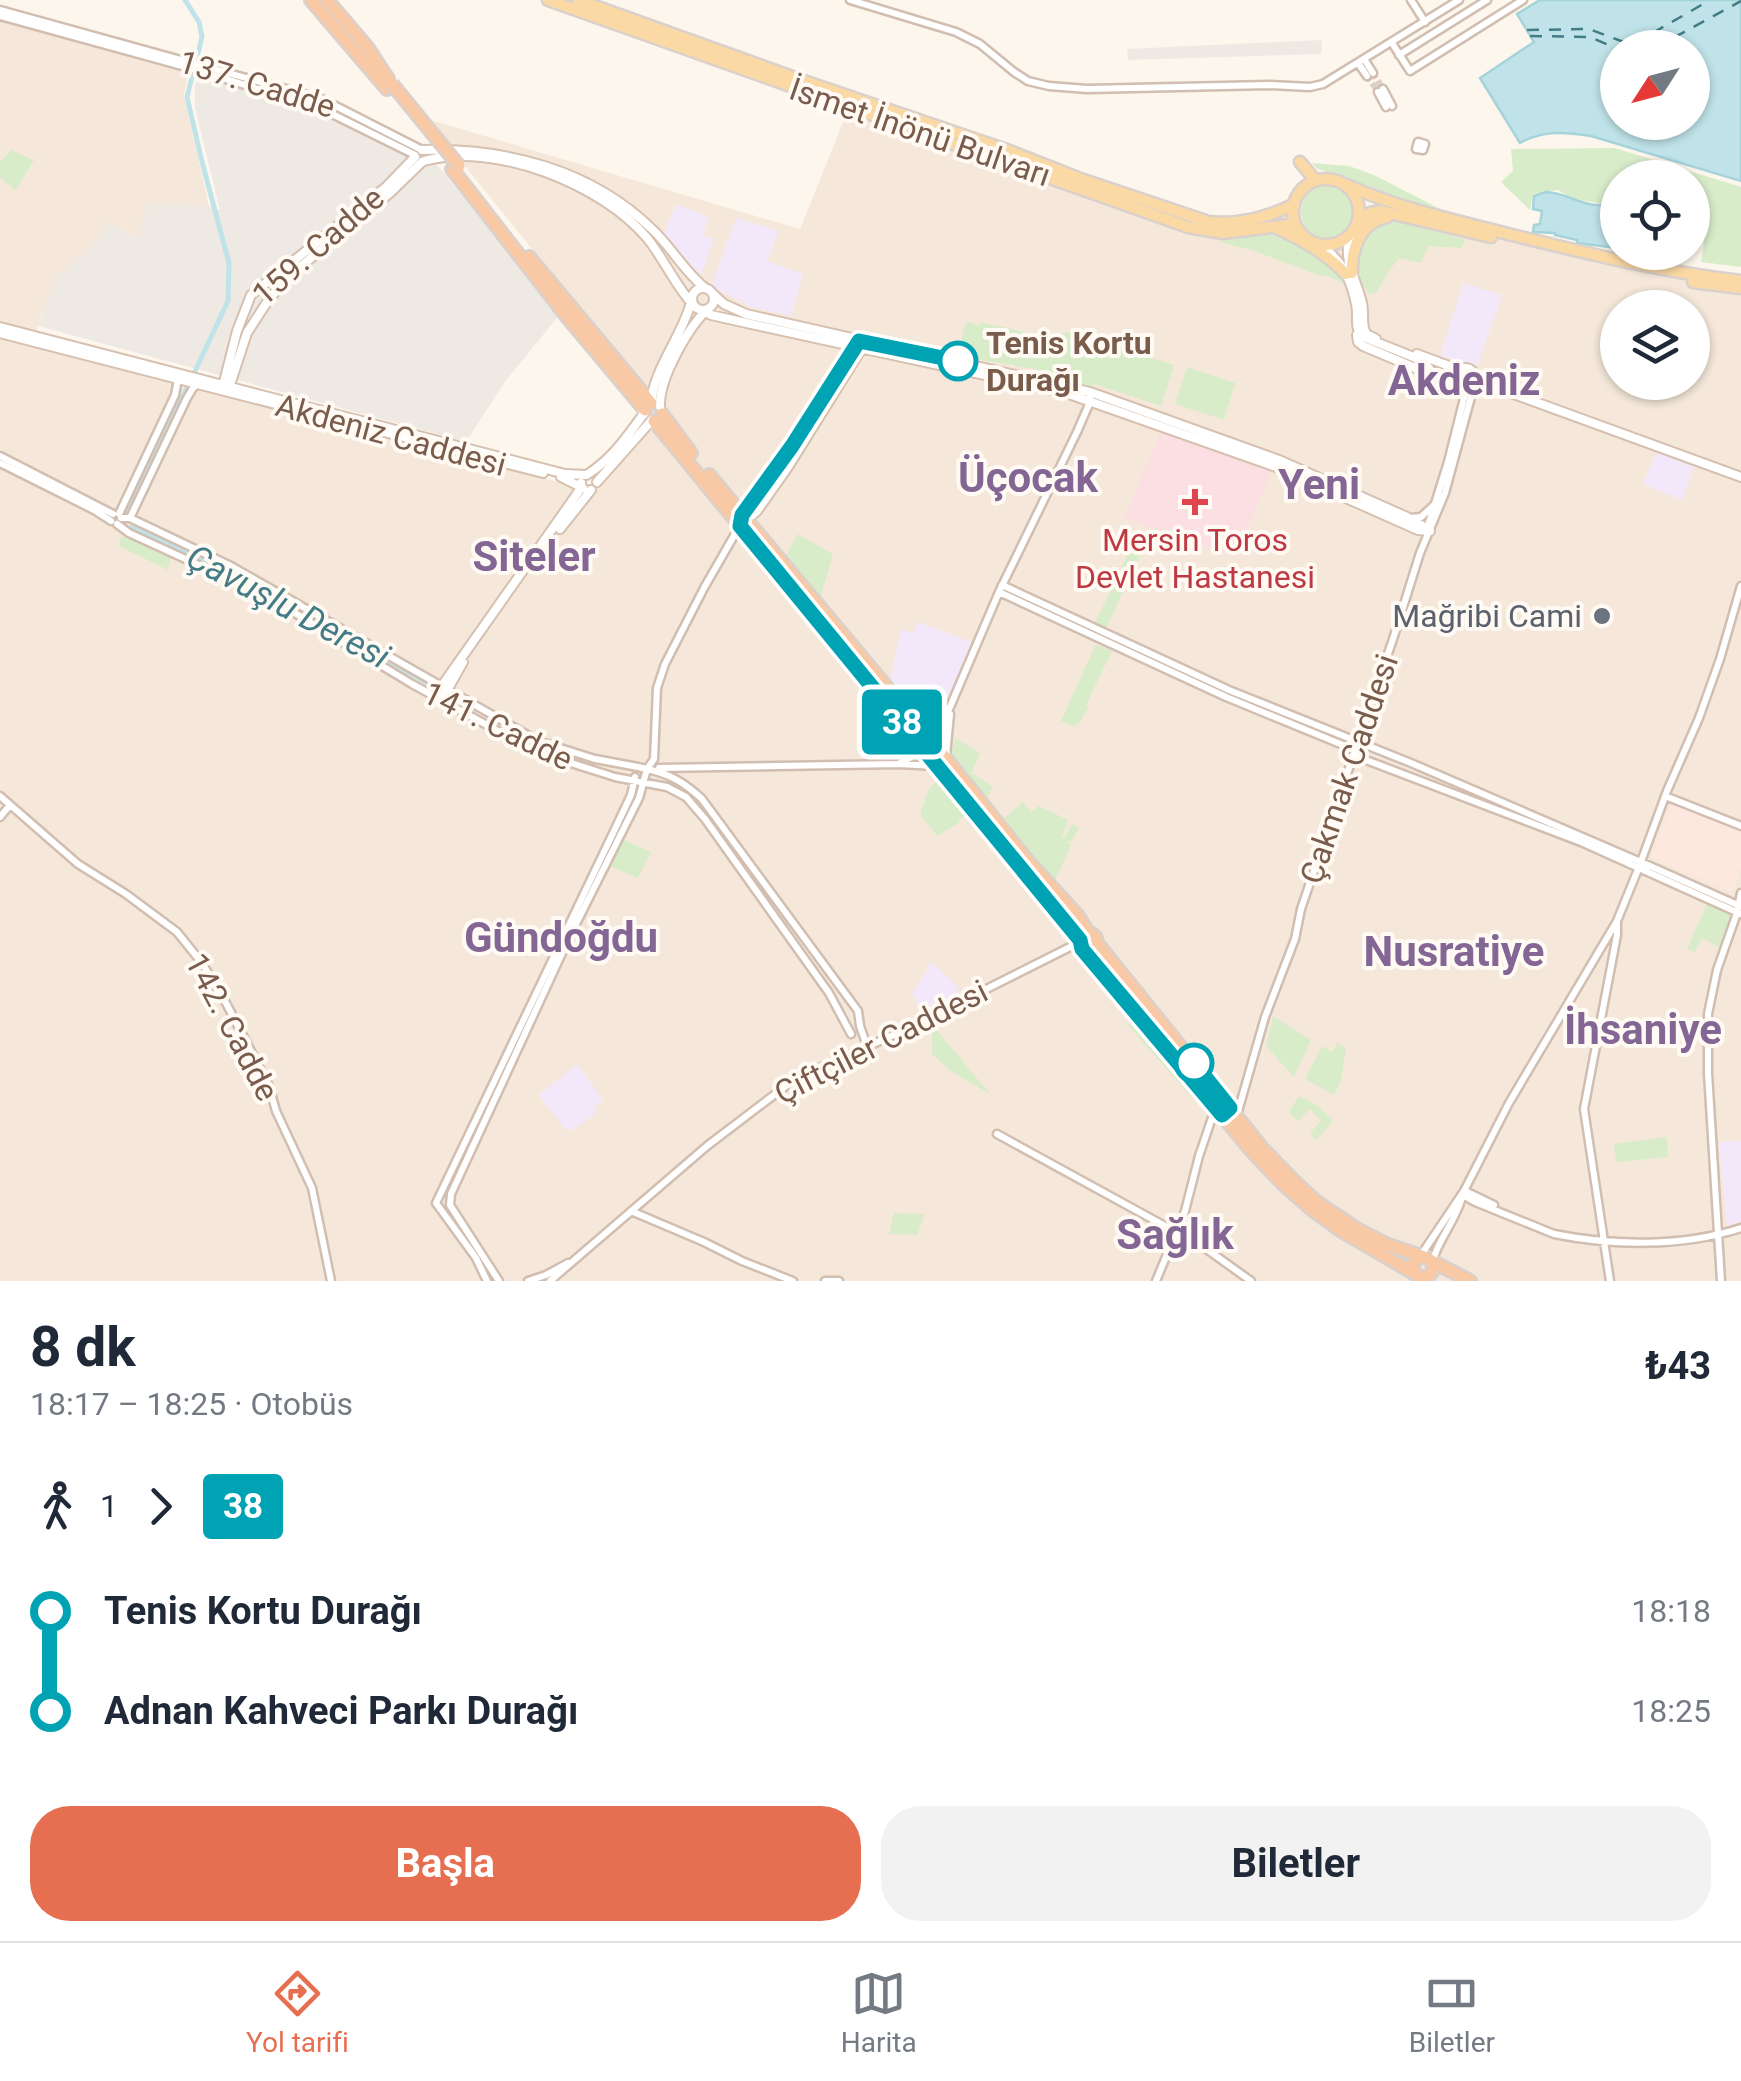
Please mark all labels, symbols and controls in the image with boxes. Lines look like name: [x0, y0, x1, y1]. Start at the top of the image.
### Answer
north arrow: [1600, 30, 1710, 140]
map controls: [1600, 30, 1710, 400]
street label: 137. Cadde: [174, 42, 340, 126]
street label: İsmet İnönü Bulvarı: [785, 70, 1055, 194]
button: locate: [1600, 160, 1710, 270]
street label: 159. Cadde: [245, 179, 391, 313]
button: layers: [1600, 290, 1710, 400]
place label: Tenis Kortu Durağı: [986, 324, 1152, 399]
marker: Tenis Kortu Durağı: [939, 342, 977, 380]
district label: Akdeniz: [1388, 356, 1540, 405]
street label: Akdeniz Caddesi: [272, 386, 510, 484]
district label: Üçocak: [958, 453, 1099, 502]
district label: Yeni: [1278, 460, 1360, 509]
marker: Mersin Toros Devlet Hastanesi: [1182, 489, 1208, 515]
place label: Mersin Toros Devlet Hastanesi: [1075, 521, 1315, 596]
district label: Siteler: [472, 532, 596, 581]
water label: Çavuşlu Deresi: [180, 536, 397, 678]
place label: Mağribi Cami: [1392, 597, 1582, 635]
marker: Mağribi Cami: [1591, 605, 1613, 627]
street label: Çakmak Caddesi: [1292, 650, 1406, 888]
street label: 141. Cadde: [417, 673, 579, 779]
line badge: 38: [857, 690, 947, 754]
text: 38: [882, 702, 922, 743]
district label: Gündoğdu: [464, 913, 658, 962]
district label: Nusratiye: [1364, 927, 1544, 976]
street label: 142. Cadde: [177, 947, 287, 1107]
street label: Çiftçiler Caddesi: [768, 972, 994, 1112]
district label: İhsaniye: [1564, 1005, 1722, 1054]
unlabelled marker: [1175, 1044, 1213, 1082]
district label: Sağlık: [1116, 1210, 1234, 1259]
text: 8 dk: [30, 1315, 136, 1379]
text: ₺43: [1645, 1344, 1711, 1388]
text: 18:17 – 18:25 · Otobüs: [30, 1385, 353, 1423]
icon: walk: [30, 1479, 85, 1534]
icon: forward: [133, 1479, 188, 1534]
text: 38: [223, 1486, 263, 1527]
text: 1: [100, 1487, 118, 1525]
text: Tenis Kortu Durağı: [104, 1589, 422, 1633]
text: 18:18: [1631, 1592, 1711, 1630]
text: Adnan Kahveci Parkı Durağı: [104, 1689, 578, 1733]
text: 18:25: [1631, 1692, 1711, 1730]
button: Başla: [30, 1806, 861, 1921]
button: Biletler: [881, 1806, 1711, 1921]
tab: Yol tarifi: [246, 1966, 349, 2059]
tab: Harita: [841, 1966, 917, 2059]
tab: Biletler: [1409, 1966, 1495, 2059]

